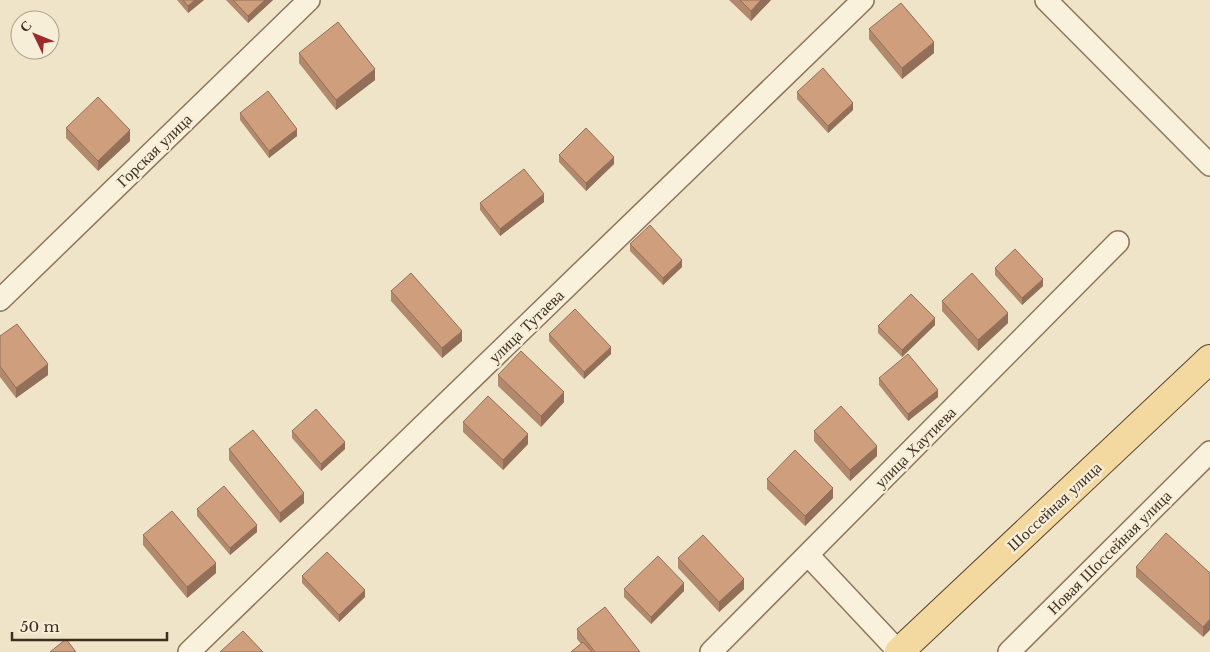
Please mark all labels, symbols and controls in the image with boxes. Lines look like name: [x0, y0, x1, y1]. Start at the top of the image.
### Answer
north arrow: [10, 10, 60, 60]
text: С: [15, 16, 36, 36]
street label: Горская улица: [112, 109, 196, 191]
street label: улица Тутаева: [484, 285, 568, 367]
street label: улица Хаутиева: [870, 402, 960, 492]
street label: Шоссейная улица: [1003, 457, 1105, 555]
street label: Новая Шоссейная улица: [1043, 486, 1175, 618]
scale bar: [12, 610, 168, 642]
text: 50 m: [20, 617, 60, 636]

